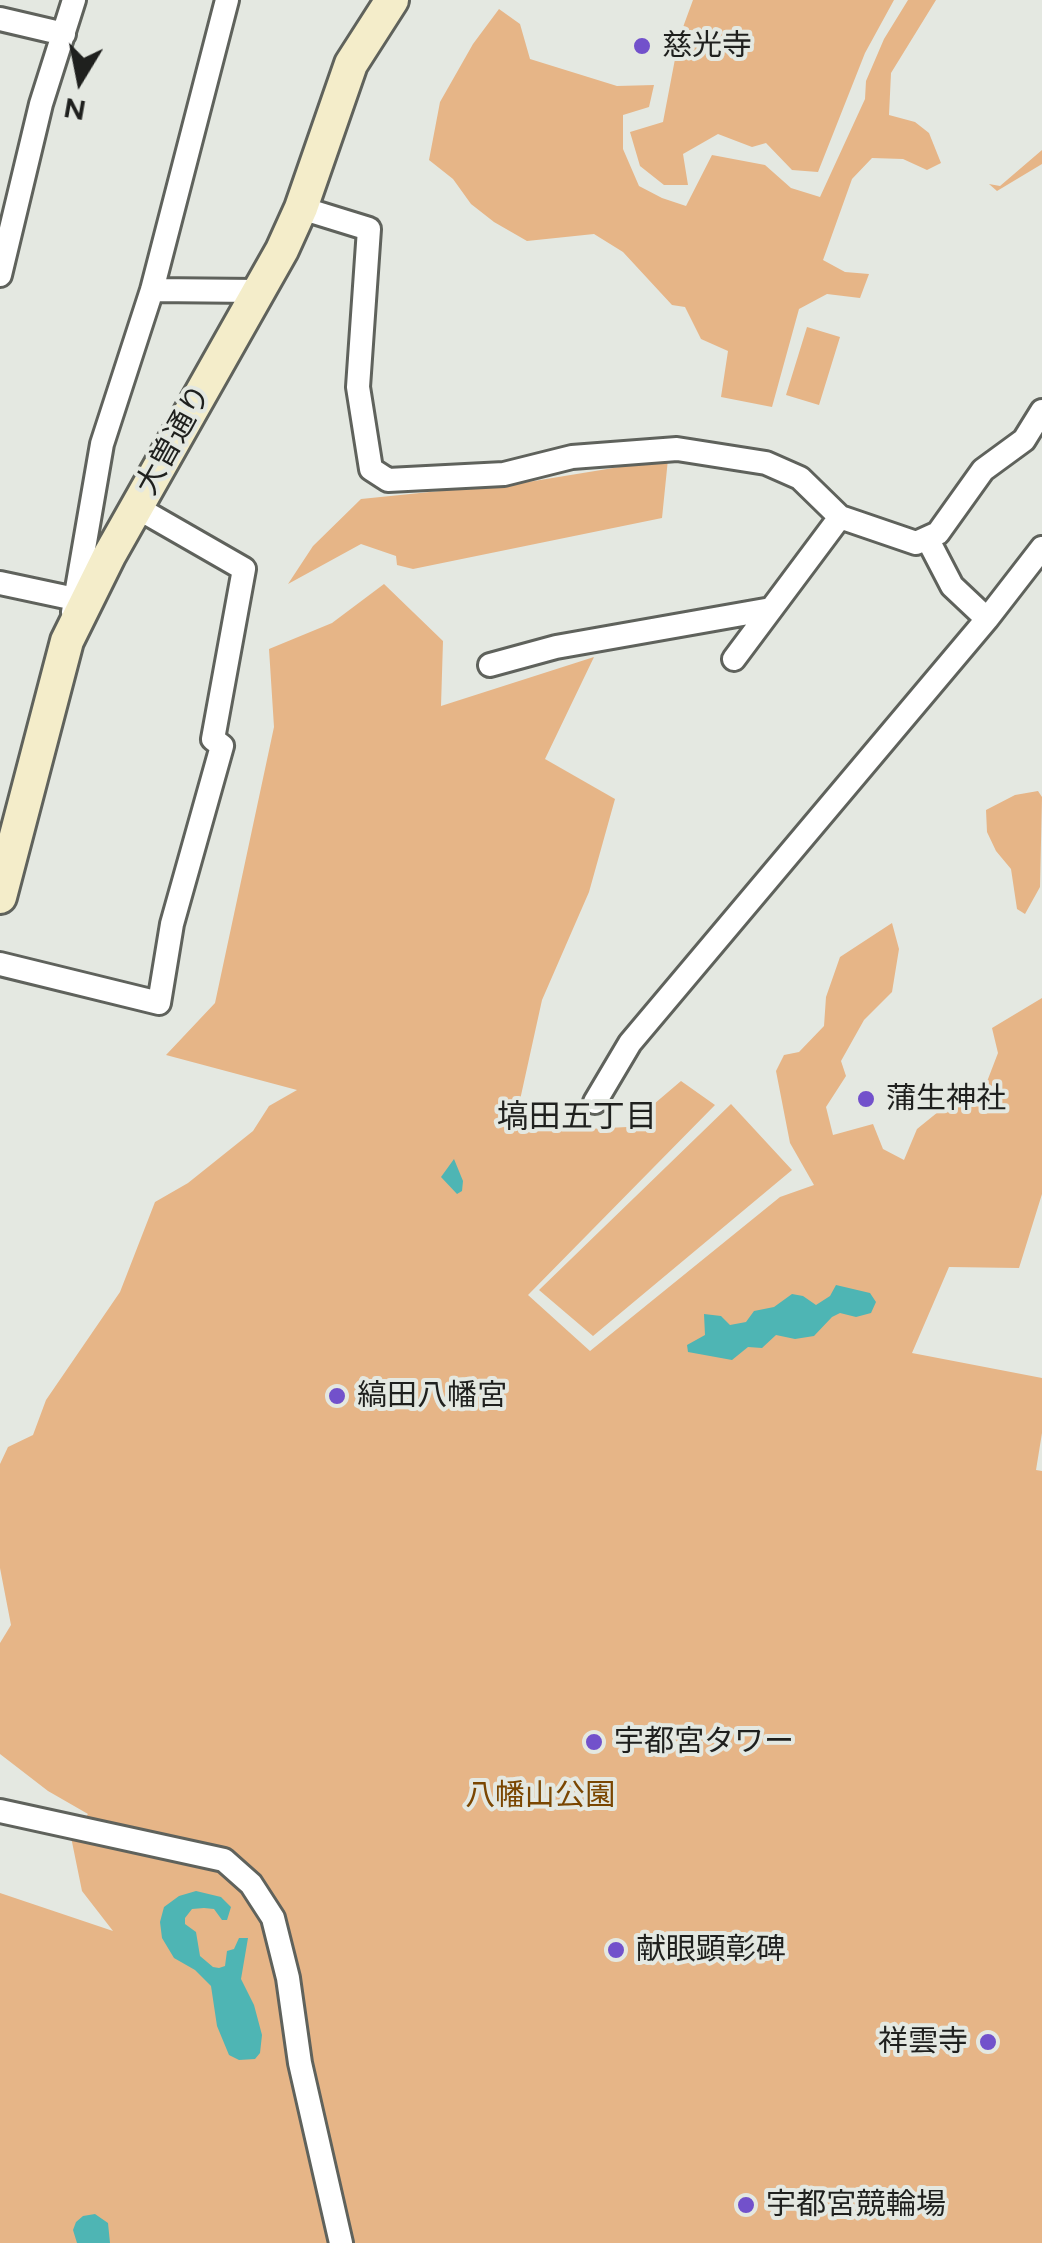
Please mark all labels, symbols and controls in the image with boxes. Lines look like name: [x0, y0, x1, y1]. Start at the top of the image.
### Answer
place label: 慈光寺: [662, 28, 752, 64]
north arrow: [30, 30, 130, 130]
marker: 慈光寺: [631, 35, 653, 57]
text: N: [61, 91, 88, 128]
street label: 大曽通り: [129, 379, 219, 501]
place label: 蒲生神社: [886, 1081, 1006, 1117]
marker: 蒲生神社: [855, 1088, 877, 1110]
district label: 塙田五丁目: [497, 1099, 657, 1137]
place label: 縞田八幡宮: [357, 1378, 507, 1414]
marker: 縞田八幡宮: [326, 1385, 348, 1407]
place label: 宇都宮タワー: [614, 1724, 794, 1760]
marker: 宇都宮タワー: [583, 1731, 605, 1753]
park label: 八幡山公園: [465, 1778, 615, 1814]
place label: 献眼顕彰碑: [636, 1932, 786, 1968]
marker: 献眼顕彰碑: [605, 1939, 627, 1961]
place label: 祥雲寺: [878, 2024, 968, 2060]
marker: 祥雲寺: [977, 2031, 999, 2053]
place label: 宇都宮競輪場: [766, 2187, 946, 2223]
marker: 宇都宮競輪場: [735, 2194, 757, 2216]

